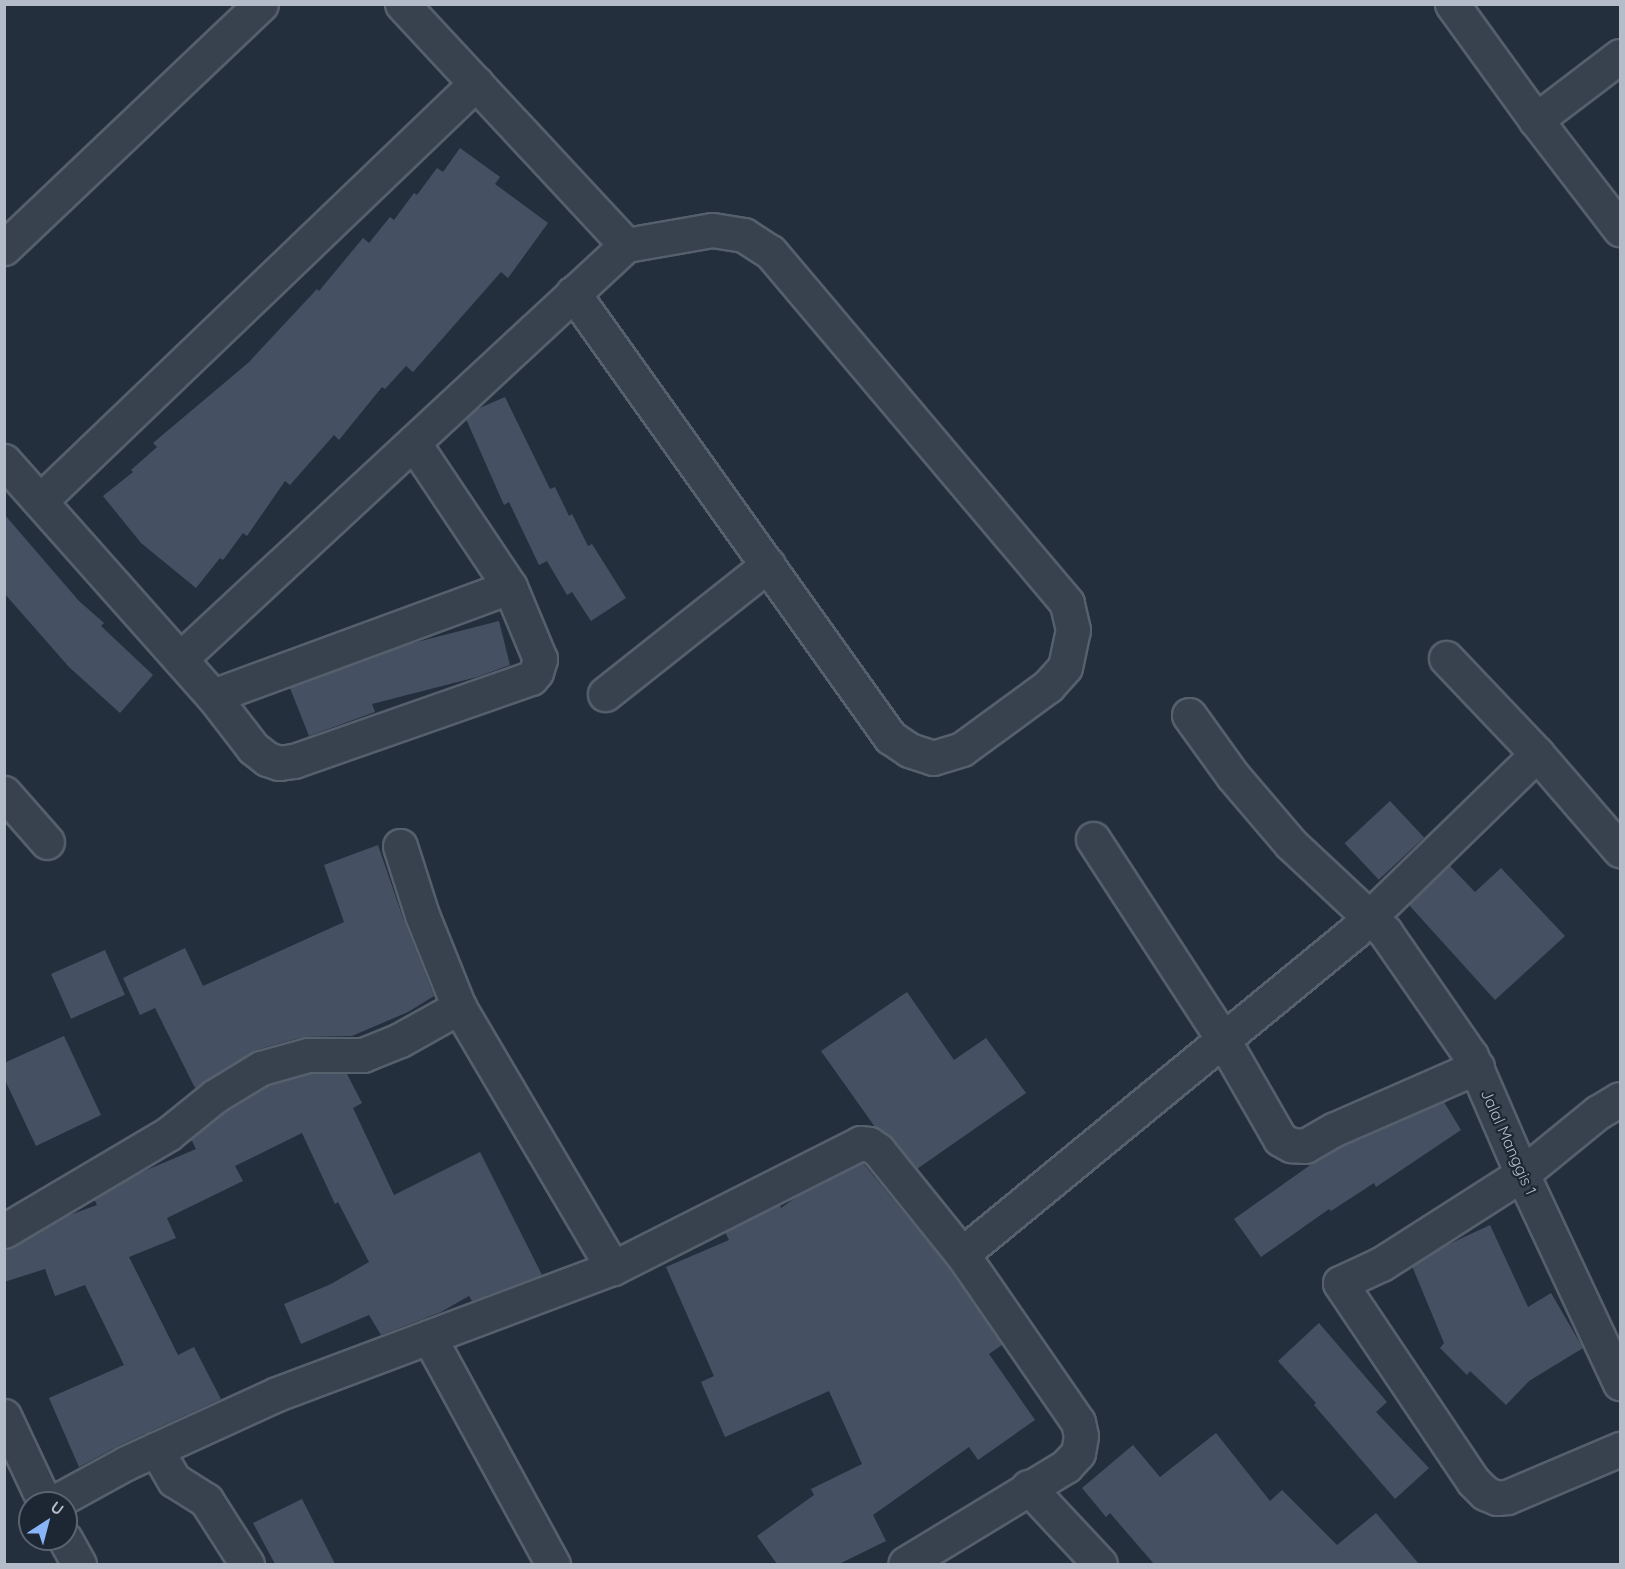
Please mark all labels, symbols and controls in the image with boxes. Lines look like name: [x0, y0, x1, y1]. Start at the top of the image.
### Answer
street label: Jalal Manggis 1: [1477, 1086, 1541, 1198]
north arrow: [18, 1491, 78, 1551]
text: U: [47, 1497, 68, 1519]

